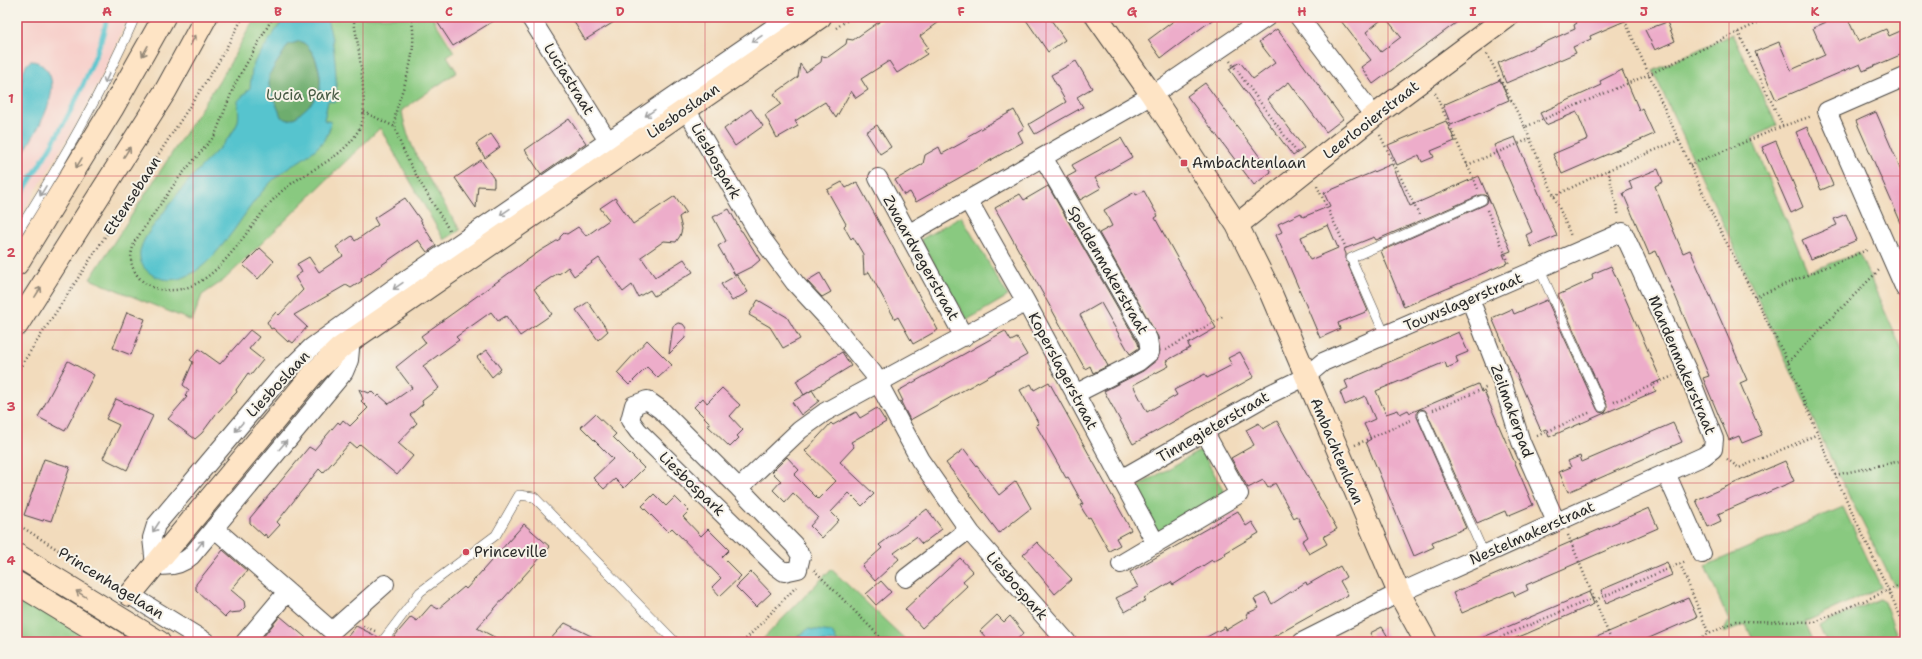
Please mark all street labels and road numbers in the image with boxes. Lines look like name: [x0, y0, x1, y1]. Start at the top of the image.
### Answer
street label: Luciastraat: [539, 39, 599, 119]
street label: Leerlooierstraat: [1319, 76, 1423, 164]
street label: Liesboslaan: [643, 79, 723, 143]
street label: Liesbospark: [686, 119, 746, 203]
street label: Ettensebaan: [99, 152, 165, 240]
street label: Zwaardvegerstraat: [878, 192, 964, 324]
street label: Speldenmakerstraat: [1063, 202, 1153, 338]
street label: Touwslagerstraat: [1401, 268, 1525, 336]
street label: Mandenmakerstraat: [1644, 292, 1720, 438]
street label: Koperslagerstraat: [1024, 309, 1102, 433]
street label: Liesboslaan: [242, 346, 314, 422]
street label: Zeilmakerpad: [1486, 362, 1538, 461]
street label: Tinnegieterstraat: [1153, 387, 1273, 467]
street label: Ambachtenlaan: [1306, 395, 1368, 507]
street label: Liesbospark: [655, 447, 729, 521]
street label: Nestelmakerstraat: [1466, 496, 1598, 570]
street label: Princenhagelaan: [54, 542, 168, 624]
street label: Liesbospark: [982, 547, 1052, 625]

